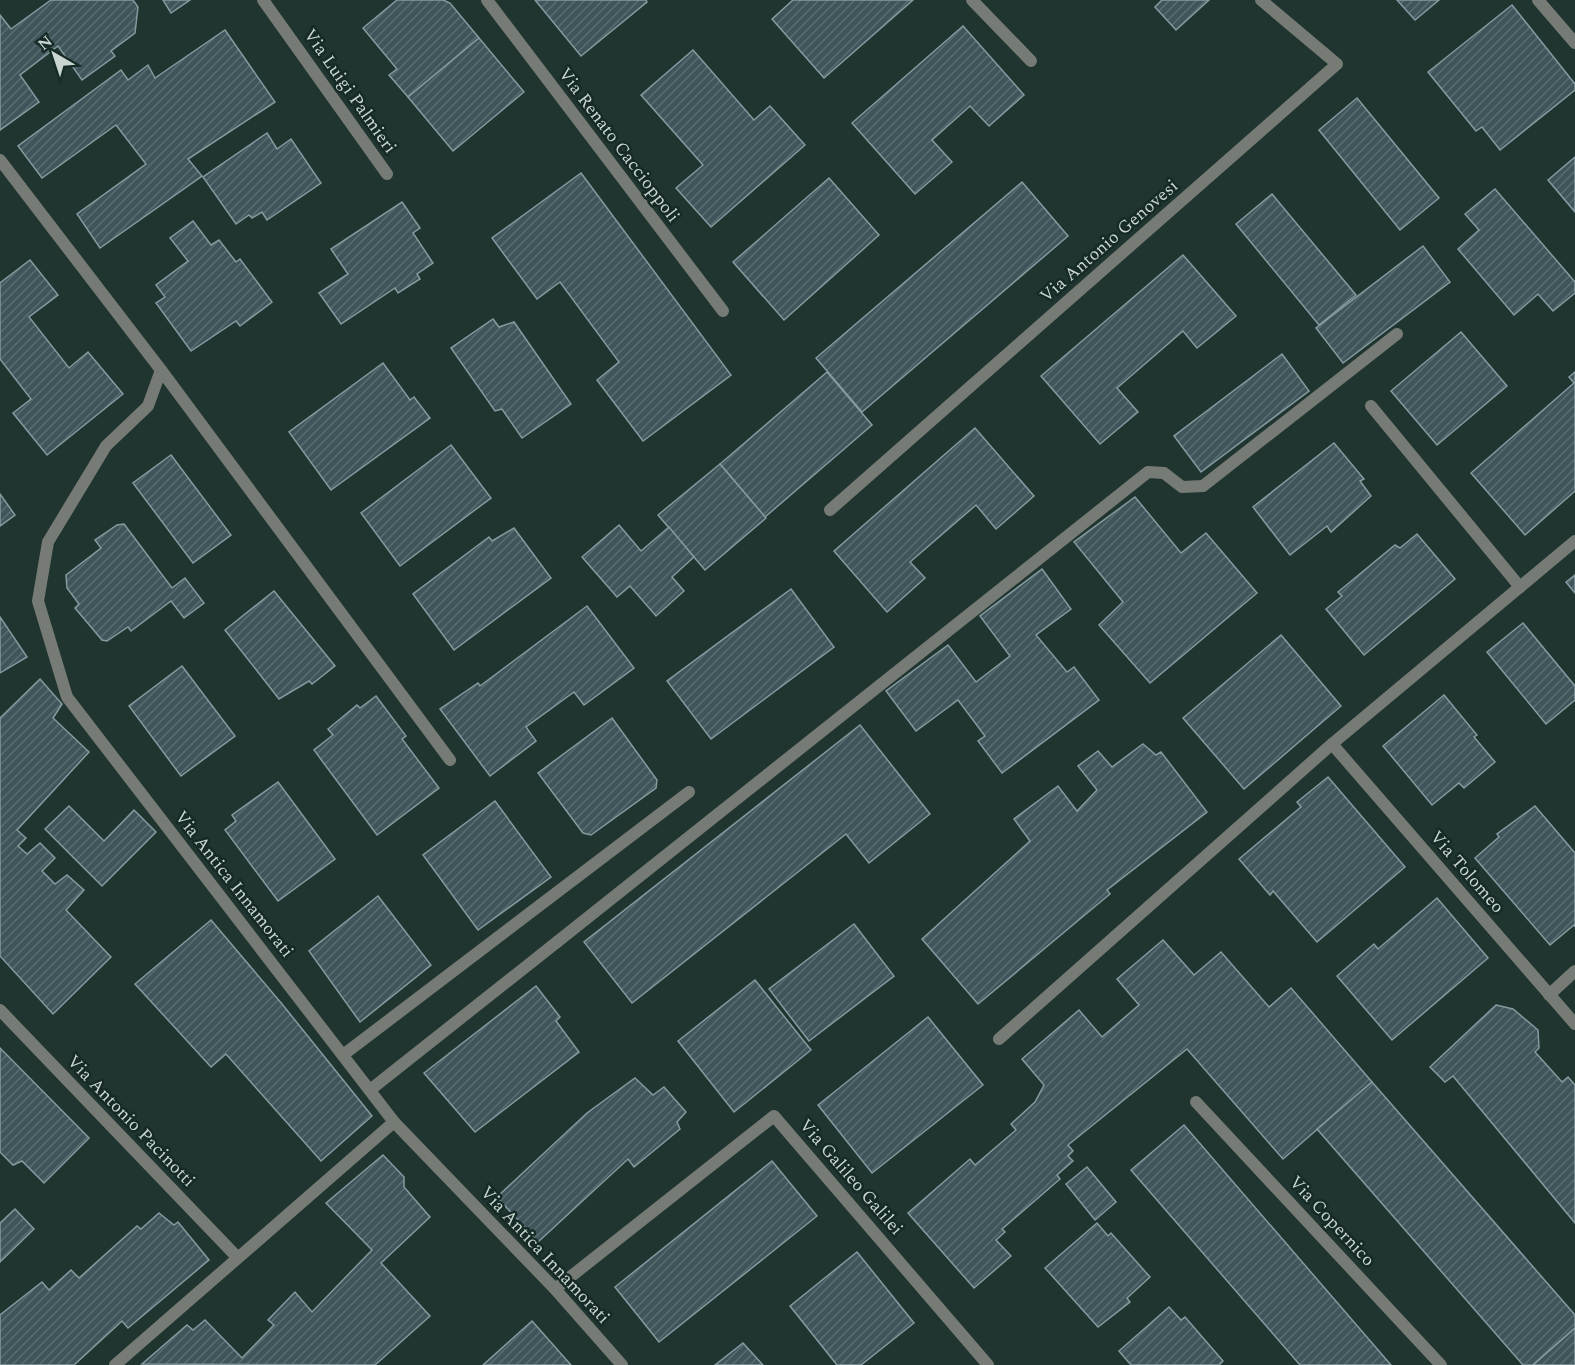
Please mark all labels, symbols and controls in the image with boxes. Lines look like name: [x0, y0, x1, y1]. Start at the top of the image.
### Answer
street label: Via Luigi Palmieri: [297, 23, 403, 159]
north arrow: [24, 24, 84, 84]
text: N: [33, 30, 58, 57]
street label: Via Renato Caccioppoli: [552, 62, 686, 228]
street label: Via Antonio Genovesi: [1034, 173, 1184, 309]
street label: Via Antica Innamorati: [168, 805, 300, 963]
street label: Via Tolomeo: [1423, 825, 1511, 919]
street label: Via Antonio Pacinotti: [60, 1049, 202, 1193]
street label: Via Galileo Galilei: [793, 1113, 909, 1241]
street label: Via Copernico: [1283, 1170, 1381, 1272]
street label: Via Antica Innamorati: [474, 1180, 616, 1330]

